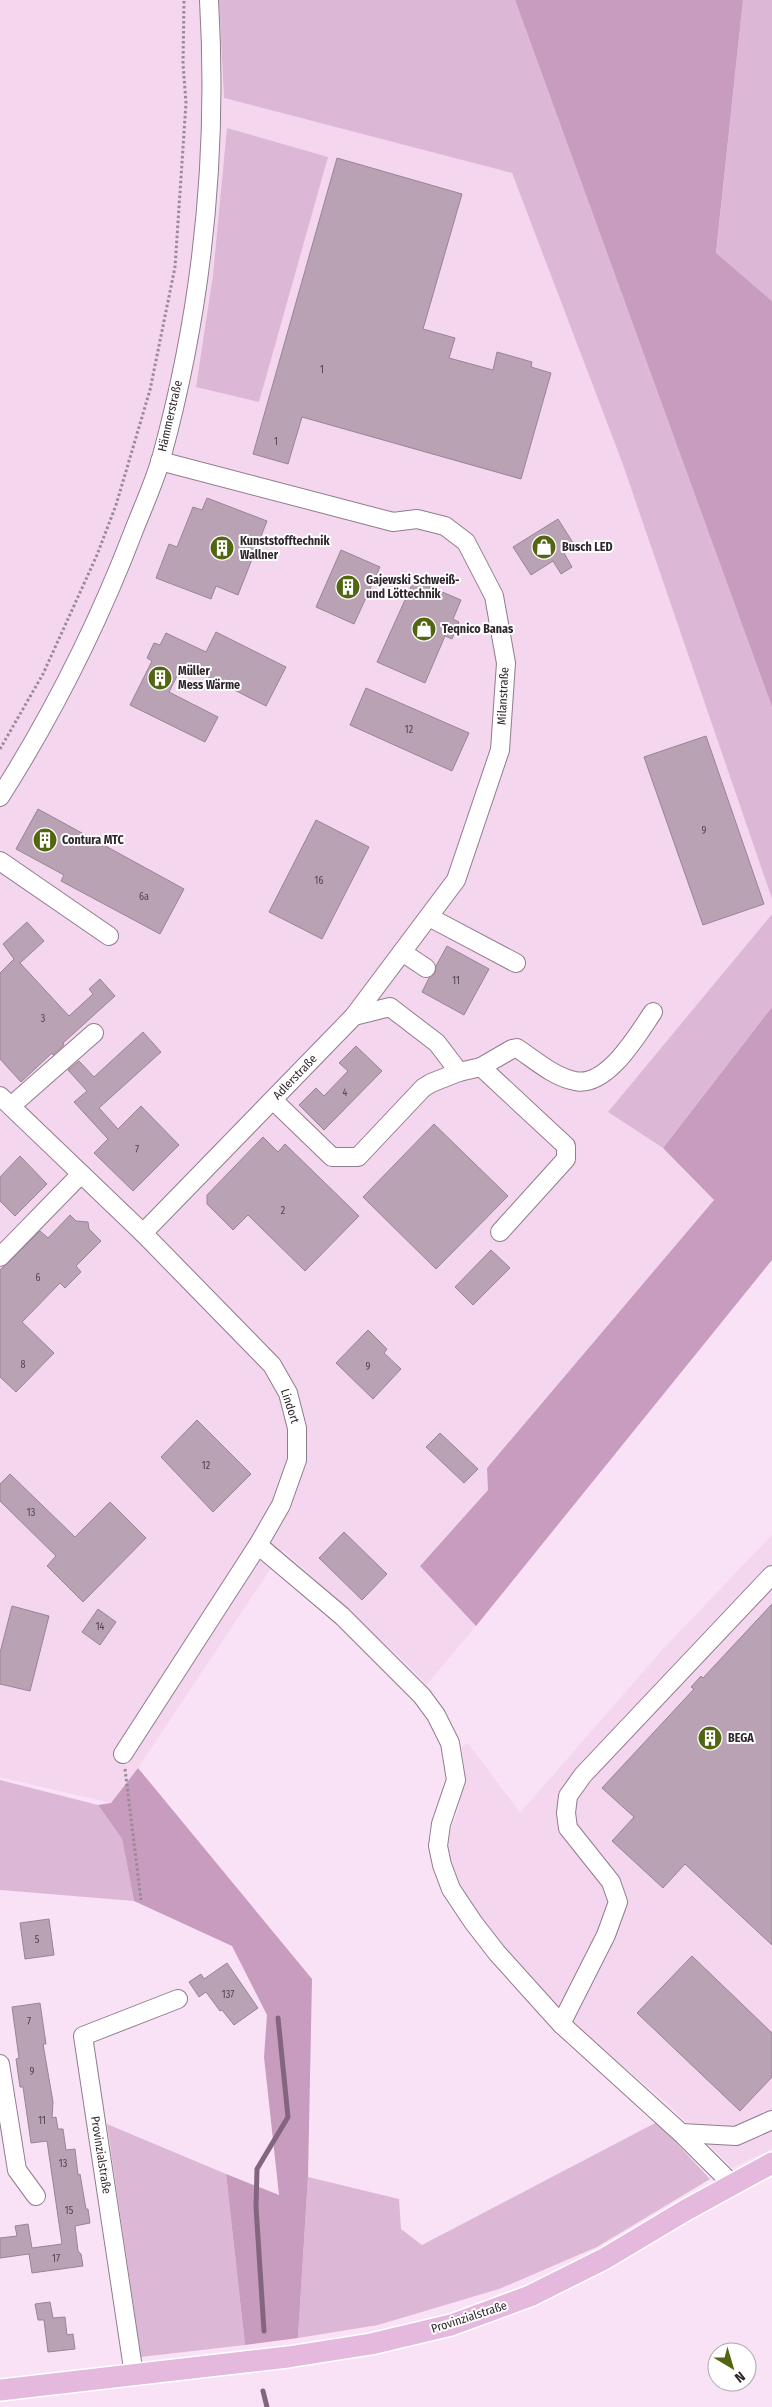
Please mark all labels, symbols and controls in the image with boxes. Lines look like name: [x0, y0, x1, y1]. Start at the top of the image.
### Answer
house number: 1: [320, 364, 324, 376]
street label: Hämmerstraße: [155, 379, 185, 453]
house number: 1: [274, 436, 278, 448]
place label: Kunststofftechnik Wallner: [240, 534, 330, 562]
shop icon: Busch LED: [531, 534, 557, 560]
building icon: Kunststofftechnik Wallner: [209, 535, 235, 561]
place label: Busch LED: [562, 540, 613, 554]
place label: Gajewski Schweiß- und Löttechnik: [366, 573, 460, 601]
building icon: Gajewski Schweiß- und Löttechnik: [335, 574, 361, 600]
shop icon: Teqnico Banas: [411, 616, 437, 642]
place label: Teqnico Banas: [442, 622, 514, 636]
place label: Müller Mess Wärme: [178, 664, 240, 692]
building icon: Müller Mess Wärme: [147, 665, 173, 691]
street label: Milanstraße: [494, 667, 512, 725]
house number: 12: [405, 724, 414, 736]
house number: 9: [702, 825, 707, 837]
building icon: Contura MTC: [32, 827, 58, 853]
place label: Contura MTC: [62, 833, 125, 847]
house number: 16: [315, 875, 323, 887]
house number: 6a: [139, 891, 149, 903]
house number: 11: [452, 975, 460, 987]
house number: 3: [41, 1013, 46, 1025]
street label: Adlerstraße: [270, 1052, 320, 1102]
house number: 4: [343, 1087, 348, 1099]
house number: 7: [135, 1144, 139, 1156]
house number: 2: [281, 1205, 286, 1217]
house number: 6: [36, 1272, 41, 1284]
house number: 8: [21, 1359, 26, 1371]
house number: 9: [366, 1361, 371, 1373]
street label: Lindort: [278, 1387, 302, 1425]
house number: 12: [202, 1460, 211, 1472]
house number: 13: [27, 1507, 36, 1519]
house number: 14: [96, 1621, 105, 1633]
building icon: BEGA: [697, 1725, 723, 1751]
place label: BEGA: [728, 1731, 754, 1745]
house number: 5: [35, 1934, 40, 1946]
house number: 137: [222, 1989, 234, 2001]
house number: 7: [27, 2016, 31, 2028]
house number: 9: [30, 2066, 35, 2078]
house number: 11: [38, 2115, 46, 2127]
street label: Provinzialstraße: [88, 2115, 114, 2195]
house number: 13: [59, 2158, 68, 2170]
house number: 15: [65, 2205, 74, 2217]
house number: 17: [52, 2253, 60, 2265]
street label: Provinzialstraße: [429, 2298, 509, 2336]
north arrow: [707, 2342, 757, 2392]
text: N: [731, 2368, 748, 2386]

